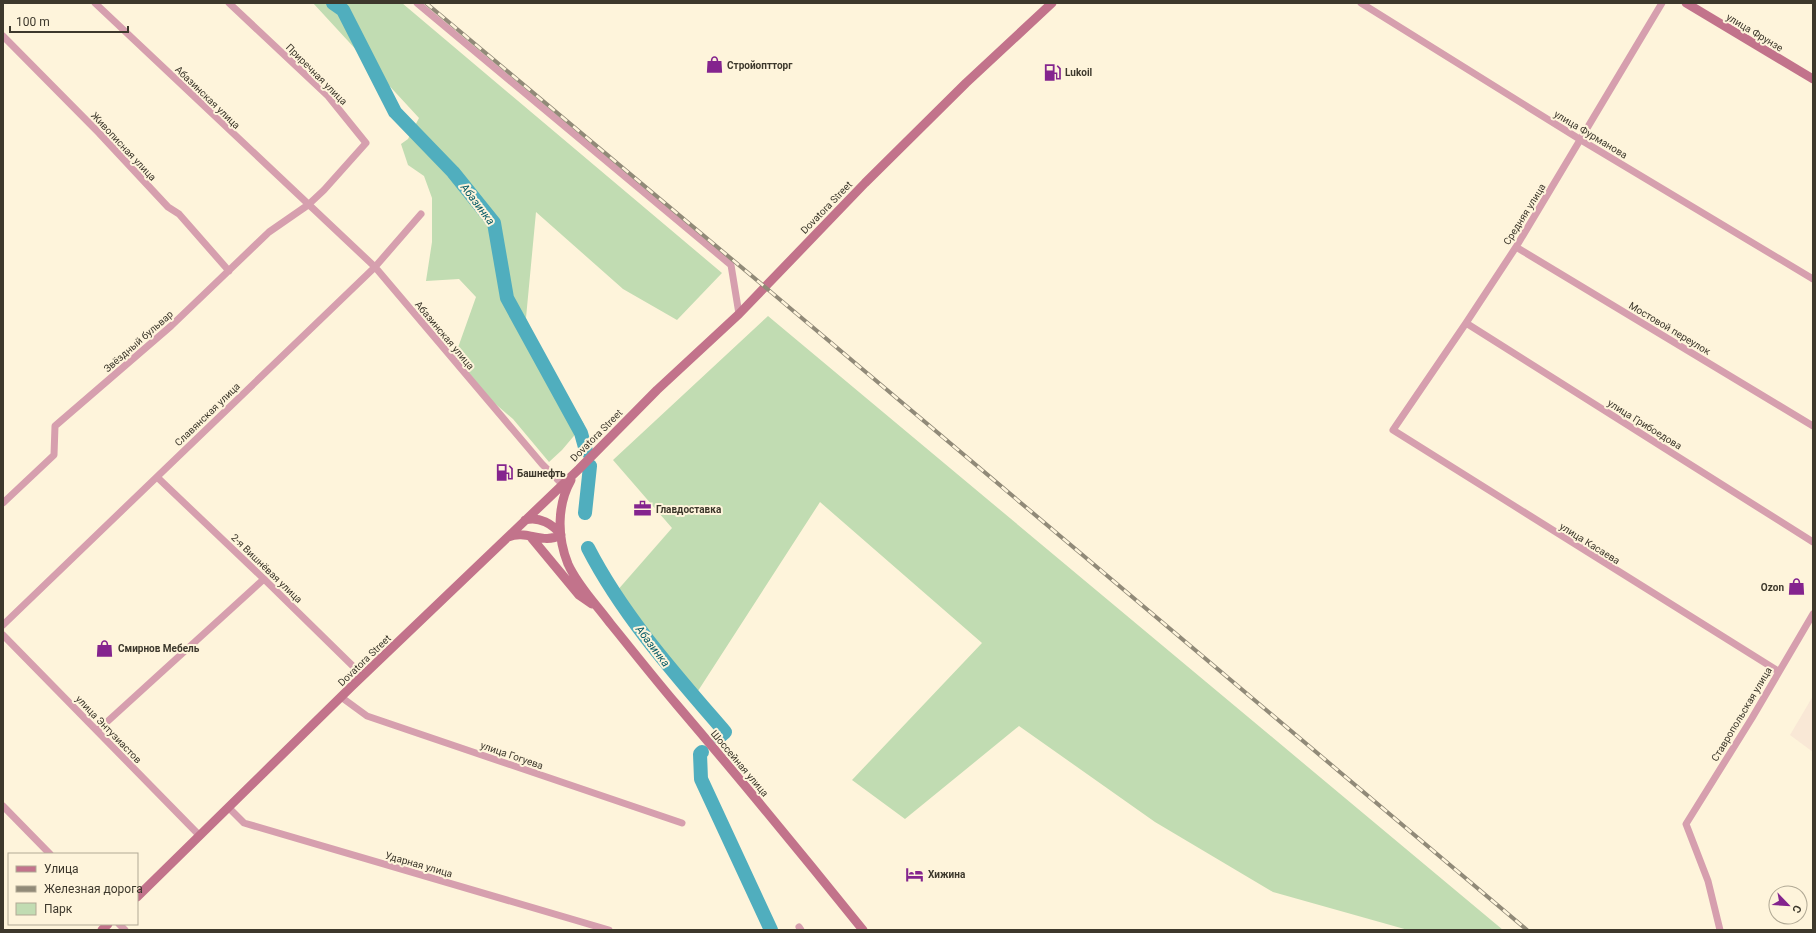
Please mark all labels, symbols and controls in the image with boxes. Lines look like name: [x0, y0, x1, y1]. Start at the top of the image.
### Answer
scale bar: [10, 8, 128, 34]
street label: улица Фрунзе: [1724, 10, 1786, 54]
text: 100 m: [16, 15, 50, 29]
street label: Приречная улица: [284, 42, 349, 107]
shop icon: Стройоптторг: [704, 55, 724, 75]
place label: Стройоптторг: [727, 60, 793, 71]
fuel station icon: Lukoil: [1042, 62, 1062, 82]
street label: Абазинская улица: [173, 64, 242, 131]
place label: Lukoil: [1065, 67, 1093, 78]
street label: улица Фурманова: [1552, 107, 1630, 161]
street label: Живописная улица: [89, 110, 158, 183]
street label: Dovatora Street: [799, 179, 854, 236]
water label: Абазинка: [457, 180, 497, 228]
street label: Средняя улица: [1501, 182, 1548, 247]
street label: Абазинская улица: [413, 299, 476, 372]
street label: Мостовой переулок: [1627, 300, 1713, 357]
street label: Звёздный бульвар: [102, 308, 175, 374]
street label: Славянская улица: [173, 380, 242, 448]
street label: улица Грибоедова: [1606, 397, 1684, 452]
street label: Dovatora Street: [568, 407, 625, 464]
fuel station icon: Башнефть: [494, 463, 514, 483]
place label: Башнефть: [517, 468, 566, 479]
office icon: Главдоставка: [633, 499, 653, 519]
place label: Главдоставка: [656, 504, 722, 515]
street label: улица Касаева: [1558, 520, 1622, 566]
street label: 2-я Вишнёвая улица: [229, 532, 304, 605]
shop icon: Ozon: [1787, 577, 1807, 597]
place label: Ozon: [1761, 582, 1784, 593]
water label: Абазинка: [632, 622, 672, 670]
street label: Dovatora Street: [336, 633, 393, 688]
shop icon: Смирнов Мебель: [95, 638, 115, 658]
place label: Смирнов Мебель: [118, 643, 200, 654]
street label: Ставропольская улица: [1709, 665, 1774, 763]
street label: улица Энтузиастов: [74, 693, 144, 766]
street label: Шоссейная улица: [709, 728, 771, 799]
street label: улица Гогуева: [479, 740, 545, 771]
street label: Ударная улица: [384, 850, 454, 879]
legend: [8, 853, 138, 925]
text: Улица: [44, 862, 79, 876]
hotel icon: Хижина: [905, 864, 925, 884]
place label: Хижина: [928, 869, 966, 880]
text: Железная дорога: [44, 882, 143, 896]
north arrow: [1768, 885, 1808, 925]
text: Парк: [44, 902, 73, 916]
text: С: [1789, 903, 1804, 915]

